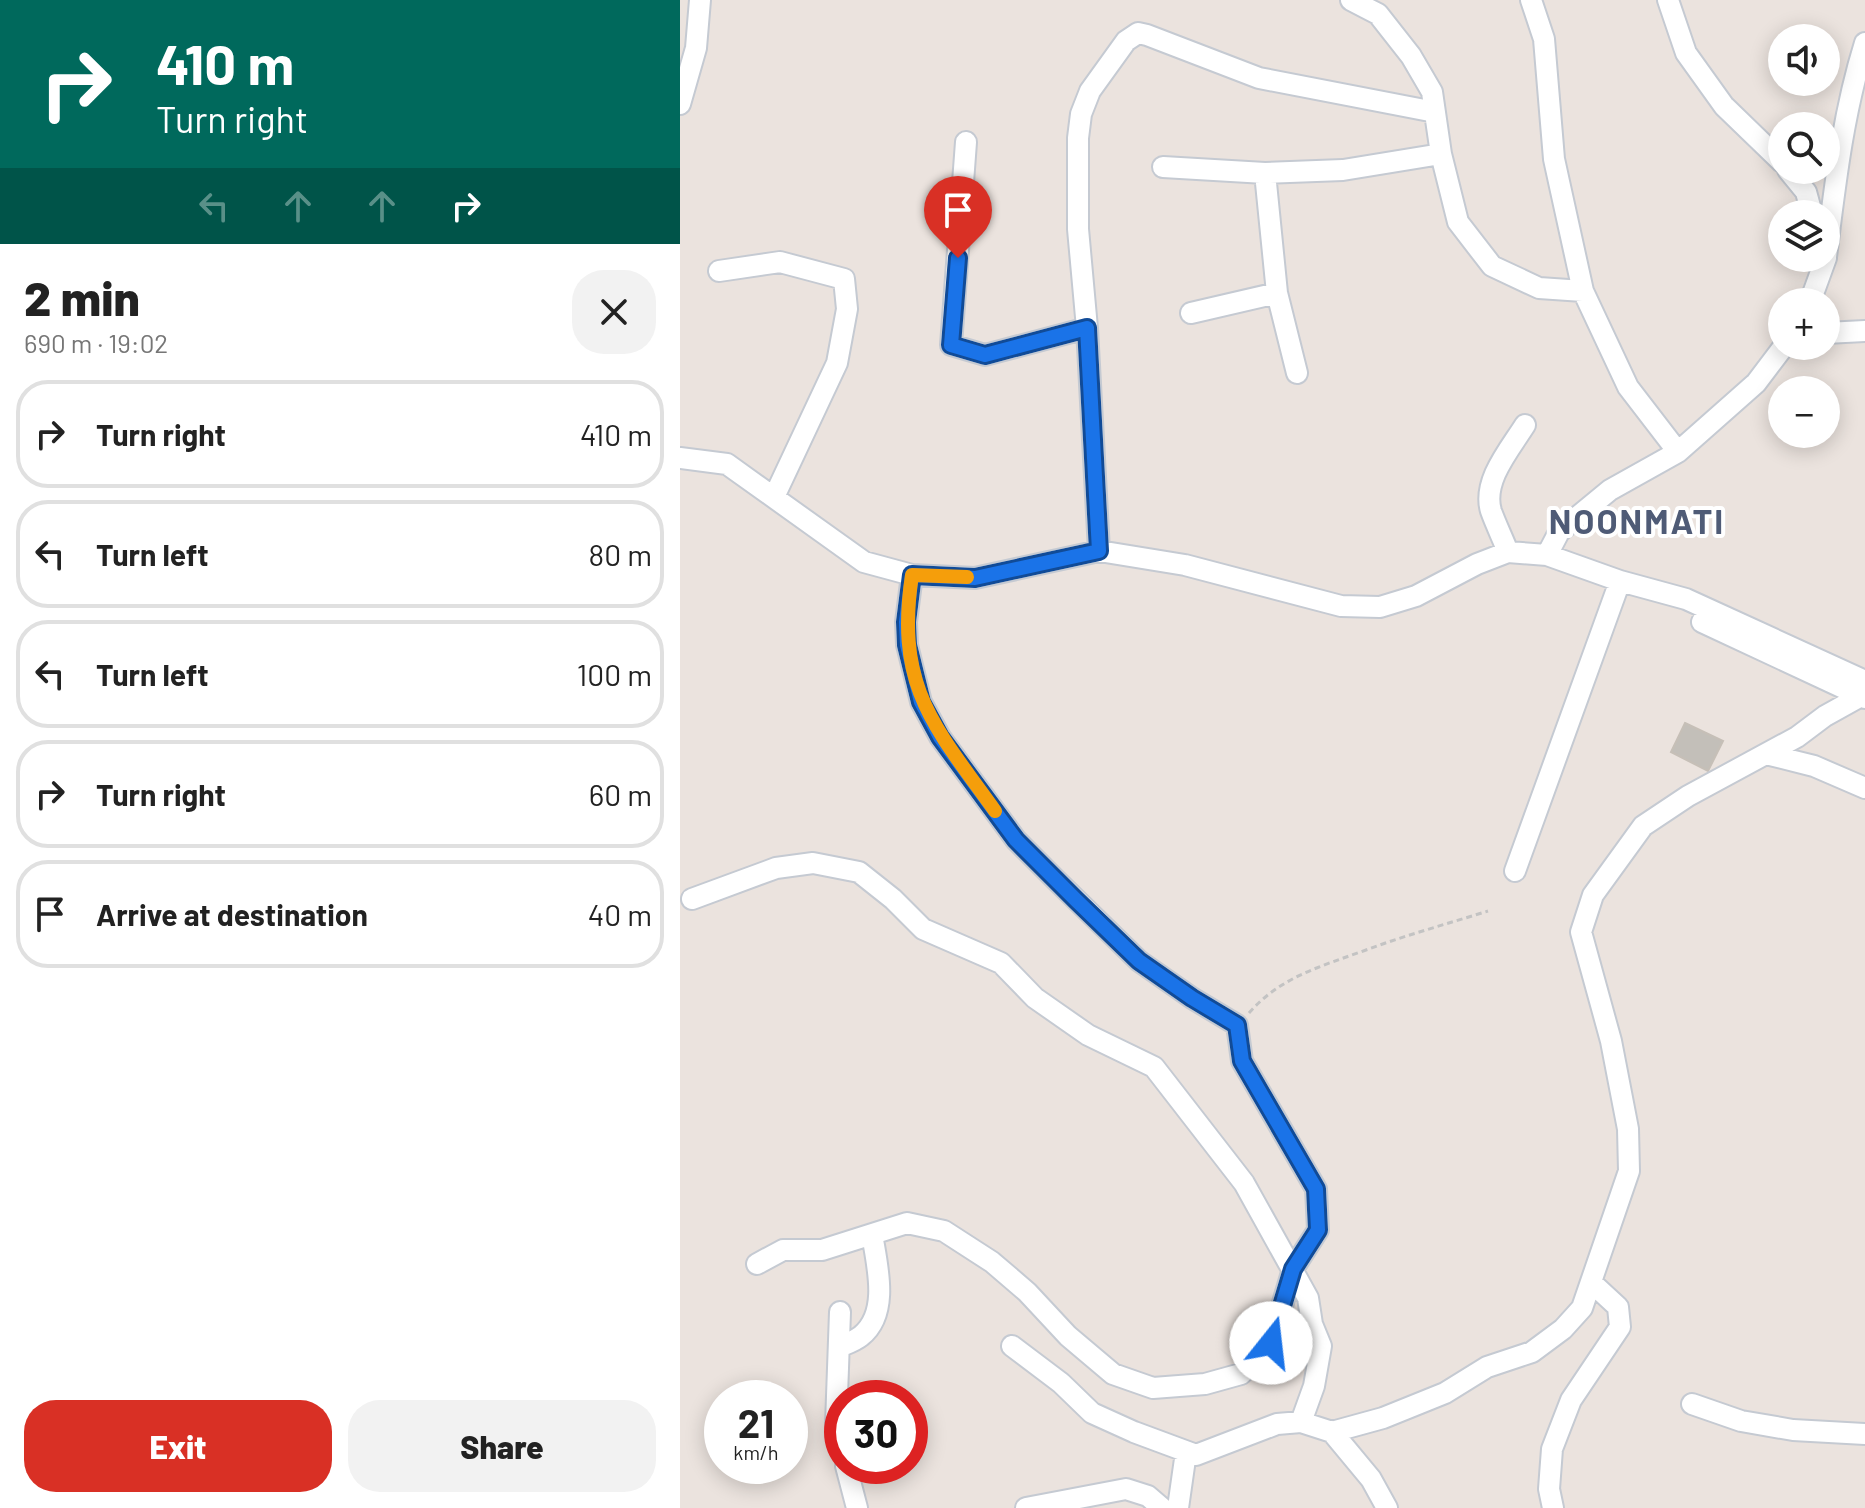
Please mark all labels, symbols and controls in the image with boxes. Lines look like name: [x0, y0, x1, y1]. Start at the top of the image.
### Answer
map controls: [1768, 24, 1840, 448]
button: sound: [1768, 24, 1840, 96]
text: 410 m: [156, 29, 294, 96]
icon: right: [24, 32, 128, 136]
text: Turn right: [156, 97, 308, 140]
button: search: [1768, 112, 1840, 184]
pin: [924, 176, 992, 258]
icon: left: [192, 184, 236, 228]
icon: ahead: [276, 184, 320, 228]
icon: ahead: [360, 184, 404, 228]
icon: right: [444, 184, 488, 228]
icon: arrive: [936, 188, 980, 232]
button: layers: [1768, 200, 1840, 272]
text: 2 min: [24, 268, 140, 326]
button: close: [572, 270, 656, 354]
button: +: [1768, 288, 1840, 360]
text: 690 m · 19:02: [24, 327, 168, 358]
button: −: [1768, 376, 1840, 448]
icon: right: [28, 412, 72, 456]
text: Turn right: [96, 416, 226, 452]
text: 410 m: [580, 416, 652, 452]
district label: NOONMATI: [1549, 500, 1725, 541]
icon: left: [28, 532, 72, 576]
text: Turn left: [96, 536, 209, 572]
text: 80 m: [589, 536, 652, 572]
icon: left: [28, 652, 72, 696]
text: Turn left: [96, 656, 209, 692]
text: 100 m: [577, 656, 652, 692]
icon: right: [28, 772, 72, 816]
text: Turn right: [96, 776, 226, 812]
text: 60 m: [589, 776, 652, 812]
icon: arrive: [28, 892, 72, 936]
text: Arrive at destination: [96, 896, 368, 932]
text: 40 m: [588, 896, 652, 932]
position arrow: [1229, 1301, 1313, 1385]
speed limit sign: 30: [824, 1380, 928, 1484]
text: 21: [738, 1398, 774, 1446]
button: Exit: [24, 1400, 332, 1492]
button: Share: [348, 1400, 656, 1492]
text: km/h: [733, 1440, 779, 1464]

